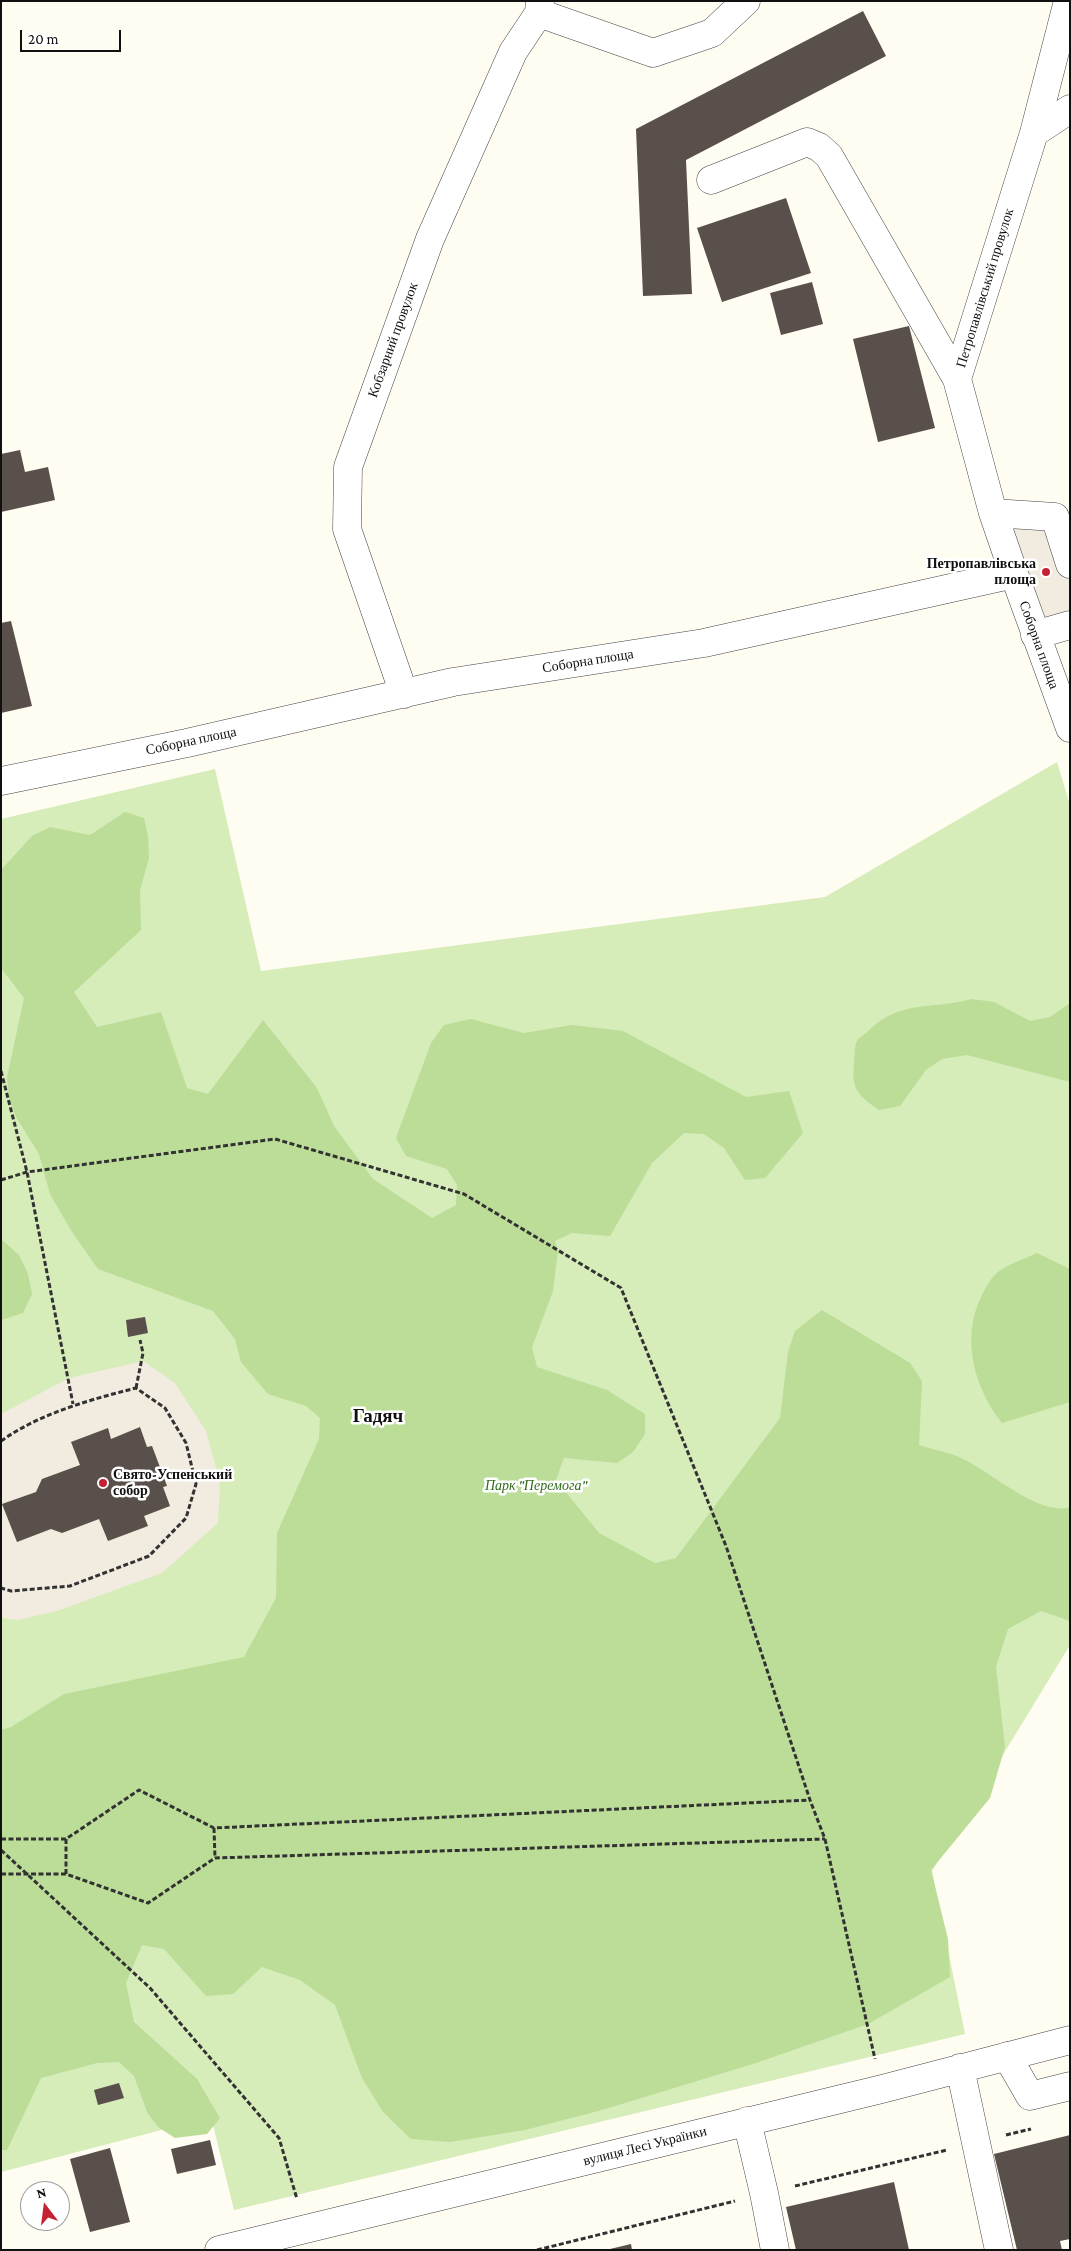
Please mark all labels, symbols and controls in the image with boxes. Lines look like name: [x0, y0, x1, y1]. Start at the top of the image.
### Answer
scale bar: [22, 20, 124, 52]
text: 20 m: [28, 31, 59, 47]
street label: Петропавлівський провулок: [953, 206, 1017, 370]
street label: Кобзарний провулок: [364, 280, 422, 400]
place label: Петропавлівська площа: [927, 556, 1036, 588]
marker: Петропавлівська площа: [1040, 566, 1052, 578]
street label: Соборна площа: [1015, 599, 1063, 691]
street label: Соборна площа: [541, 645, 635, 677]
street label: Соборна площа: [144, 723, 238, 759]
district label: Гадяч: [353, 1405, 403, 1427]
place label: Свято-Успенський собор: [113, 1467, 232, 1500]
marker: Свято-Успенський собор: [97, 1477, 109, 1489]
park label: Парк "Перемога": [485, 1478, 587, 1494]
street label: вулиця Лесі Українки: [582, 2123, 708, 2169]
north arrow: [20, 2181, 70, 2231]
text: N: [35, 2184, 48, 2201]

